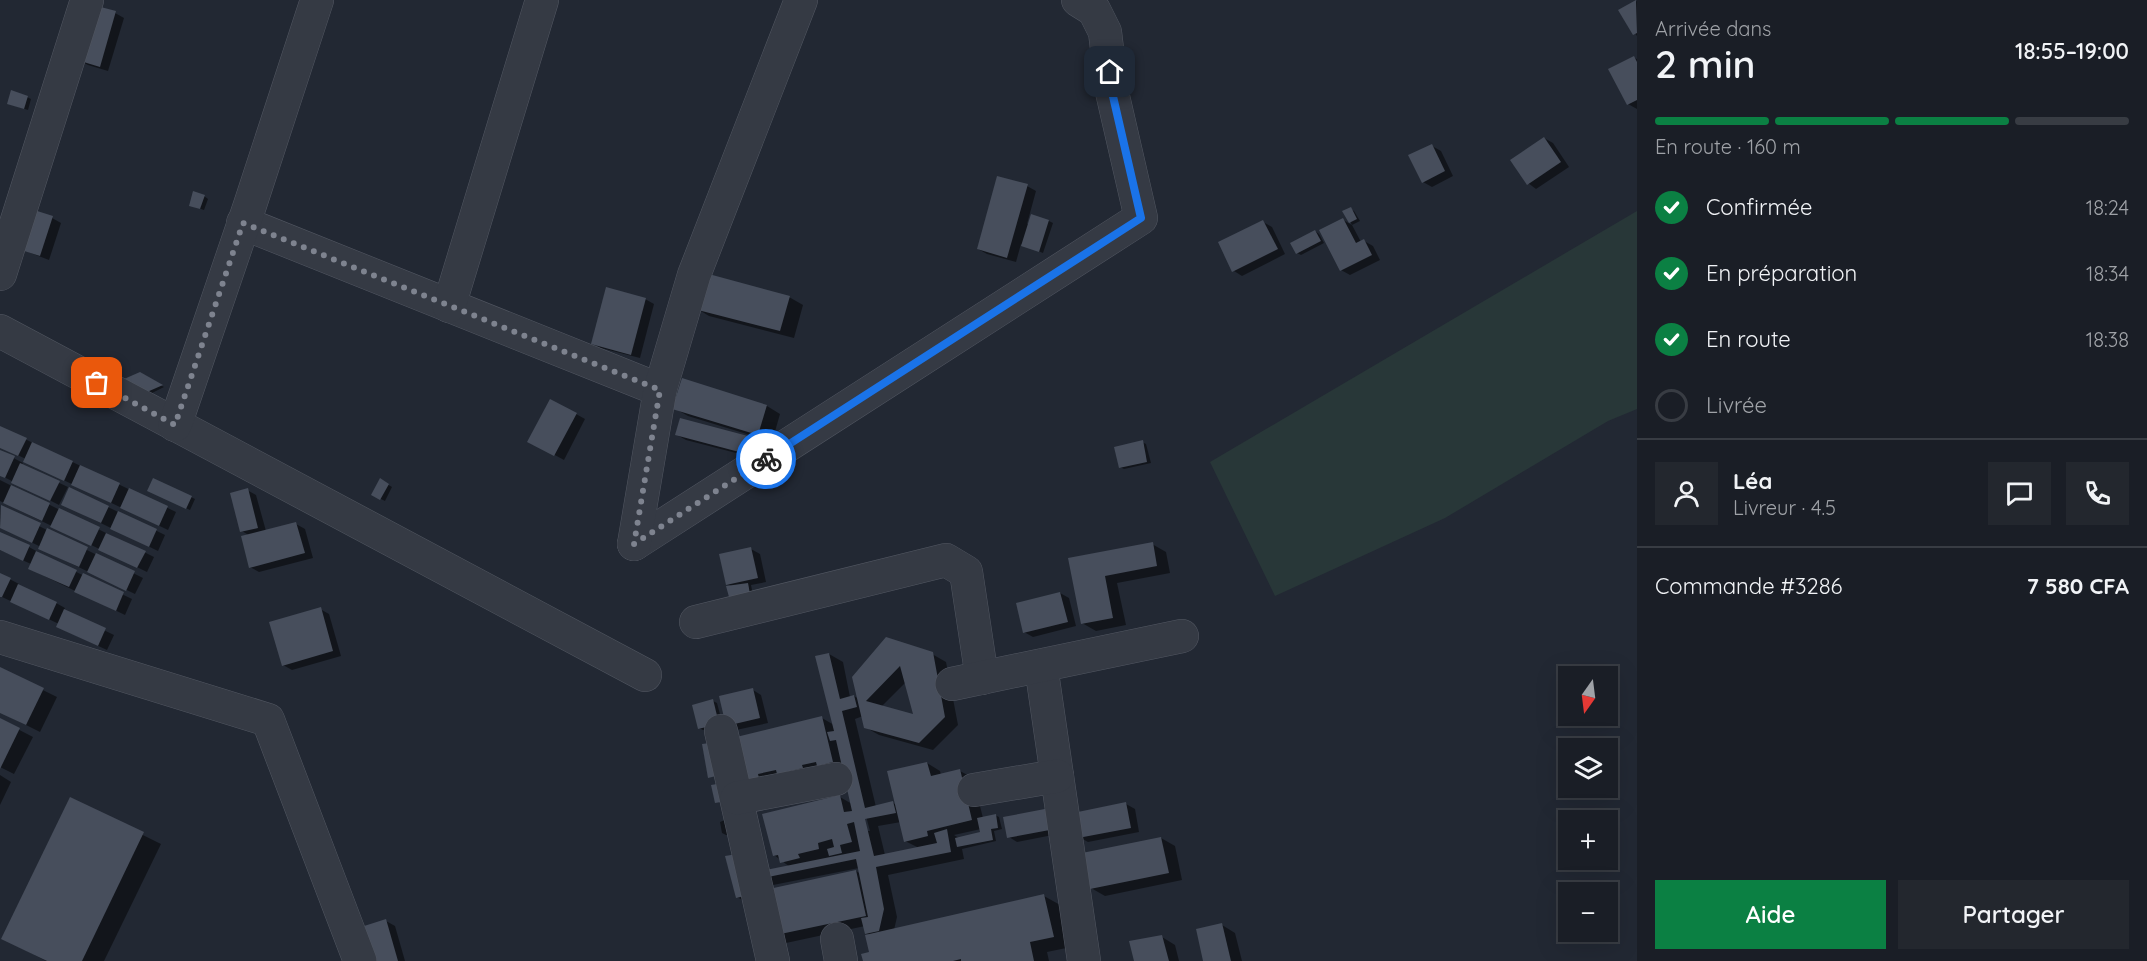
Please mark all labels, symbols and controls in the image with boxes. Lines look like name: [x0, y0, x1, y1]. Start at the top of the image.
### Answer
text: Arrivée dans: [1655, 16, 1771, 41]
text: 18:55–19:00: [2015, 37, 2129, 65]
text: 2 min: [1655, 39, 1756, 88]
pin: [1084, 46, 1135, 97]
icon: home: [1093, 55, 1126, 88]
text: En route · 160 m: [1655, 134, 1801, 159]
icon: check: [1655, 191, 1688, 224]
text: Confirmée: [1706, 193, 1812, 221]
text: 18:24: [2086, 195, 2129, 220]
icon: check: [1655, 257, 1688, 290]
text: En préparation: [1706, 259, 1857, 287]
text: 18:34: [2086, 261, 2129, 286]
icon: check: [1655, 323, 1688, 356]
text: En route: [1706, 325, 1791, 353]
text: 18:38: [2086, 327, 2129, 352]
pin: [71, 357, 122, 408]
icon: bag: [80, 366, 113, 399]
text: Livrée: [1706, 391, 1767, 419]
courier: [736, 429, 796, 489]
icon: bike: [750, 443, 783, 476]
button: person: [1655, 462, 1718, 525]
button: chat: [1988, 462, 2051, 525]
button: phone: [2066, 462, 2129, 525]
text: Léa: [1733, 467, 1772, 495]
text: Livreur · 4.5: [1733, 495, 1836, 520]
text: Commande #3286: [1655, 572, 1842, 600]
text: 7 580 CFA: [2027, 572, 2129, 600]
north arrow: [1558, 666, 1618, 726]
map controls: [1558, 666, 1618, 942]
button: layers: [1558, 738, 1618, 798]
button: +: [1558, 810, 1618, 870]
button: Aide: [1655, 880, 1886, 949]
button: Partager: [1898, 880, 2129, 949]
button: −: [1558, 882, 1618, 942]

